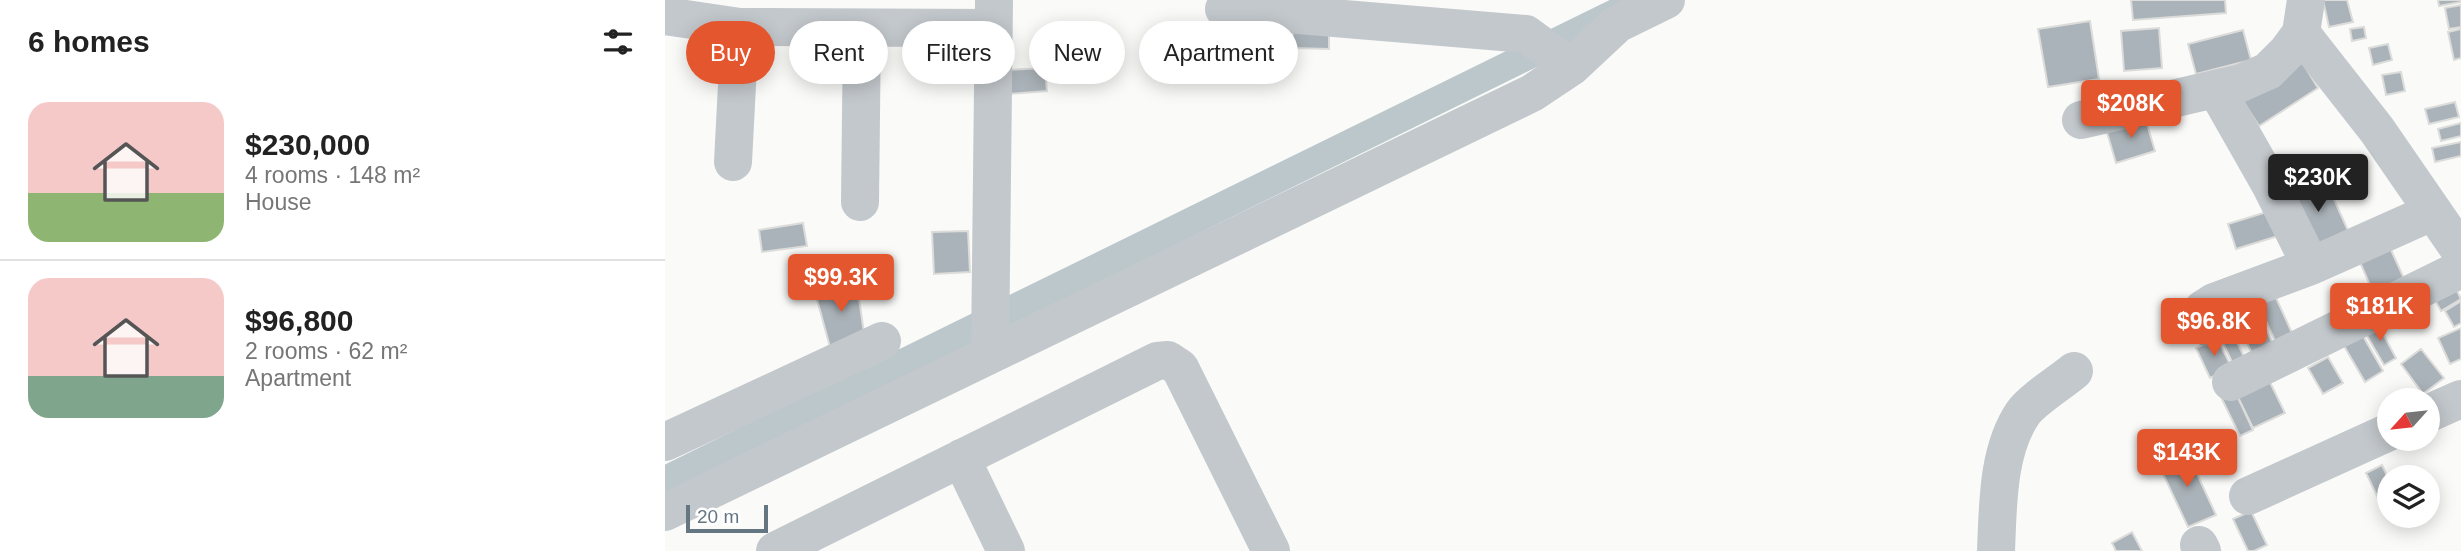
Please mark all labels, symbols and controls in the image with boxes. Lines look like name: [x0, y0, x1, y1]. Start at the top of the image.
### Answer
chip: Buy: [686, 21, 775, 84]
chip: Rent: [789, 21, 888, 84]
chip: Filters: [902, 21, 1015, 84]
chip: New: [1029, 21, 1125, 84]
chip: Apartment: [1139, 21, 1298, 84]
icon: filters: [599, 23, 637, 61]
text: 6 homes: [28, 25, 150, 58]
pin: $208K: [2082, 80, 2180, 140]
text: $208K: [2097, 90, 2165, 116]
text: $230,000: [245, 128, 370, 161]
icon: home: [84, 130, 168, 214]
pin: $230K: [2269, 154, 2367, 214]
text: 4 rooms · 148 m²: [245, 162, 420, 188]
text: $230K: [2284, 164, 2352, 190]
text: House: [245, 189, 311, 215]
pin: $99.3K: [784, 254, 898, 314]
text: $99.3K: [804, 264, 878, 290]
pin: $181K: [2331, 284, 2429, 343]
text: $181K: [2346, 293, 2414, 319]
pin: $96.8K: [2157, 298, 2271, 358]
text: $96,800: [245, 304, 353, 337]
icon: home: [84, 306, 168, 390]
text: $96.8K: [2177, 308, 2251, 334]
text: 2 rooms · 62 m²: [245, 338, 407, 364]
text: Apartment: [245, 365, 351, 391]
north arrow: [2377, 388, 2439, 452]
map controls: [2377, 388, 2440, 528]
pin: $143K: [2138, 430, 2236, 489]
text: $143K: [2153, 439, 2221, 465]
button: layers: [2377, 465, 2440, 528]
scale bar: [686, 502, 768, 534]
text: 20 m: [697, 506, 739, 527]

